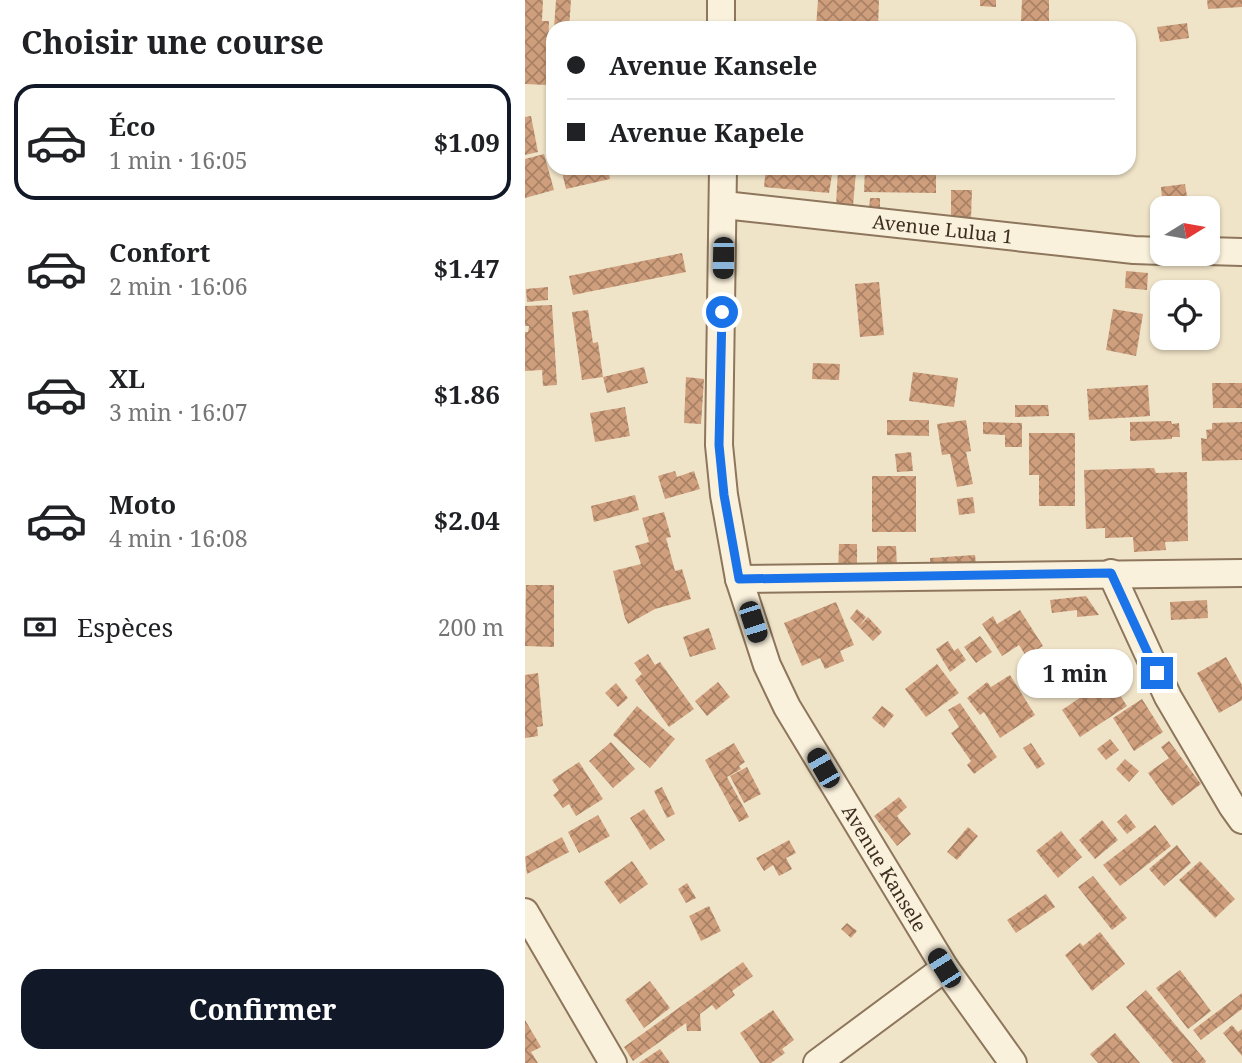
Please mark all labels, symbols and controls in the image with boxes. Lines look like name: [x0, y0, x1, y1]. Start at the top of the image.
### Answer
text: Choisir une course: [21, 20, 324, 63]
text: Avenue Kansele: [609, 47, 817, 83]
text: Éco: [109, 108, 156, 144]
icon: car: [25, 111, 88, 174]
text: Avenue Kapele: [609, 114, 804, 150]
text: $1.09: [434, 124, 500, 160]
text: 1 min · 16:05: [109, 144, 247, 176]
north arrow: [1150, 196, 1220, 266]
map controls: [1150, 196, 1220, 350]
street label: Avenue Lulua 1: [871, 208, 1014, 250]
text: Confort: [109, 234, 210, 270]
icon: car: [25, 237, 88, 300]
car: [713, 237, 734, 279]
text: $1.47: [434, 250, 500, 286]
text: 2 min · 16:06: [109, 270, 247, 302]
button: locate: [1150, 280, 1220, 350]
route start: [706, 296, 738, 328]
text: XL: [109, 360, 145, 396]
icon: car: [25, 363, 88, 426]
text: $1.86: [434, 376, 500, 412]
text: 3 min · 16:07: [109, 396, 247, 428]
text: Moto: [109, 486, 176, 522]
icon: car: [25, 489, 88, 552]
text: $2.04: [434, 502, 500, 538]
text: 4 min · 16:08: [109, 522, 247, 554]
car: [737, 599, 770, 645]
icon: cash: [21, 608, 59, 646]
text: Espèces: [77, 609, 173, 645]
text: 200 m: [438, 611, 504, 643]
callout: 1 min: [1017, 648, 1133, 698]
text: 1 min: [1042, 657, 1108, 689]
route end: [1141, 657, 1173, 689]
car: [804, 745, 843, 791]
street label: Avenue Kansele: [836, 800, 933, 937]
car: [924, 945, 965, 991]
button: Confirmer: [21, 969, 504, 1049]

